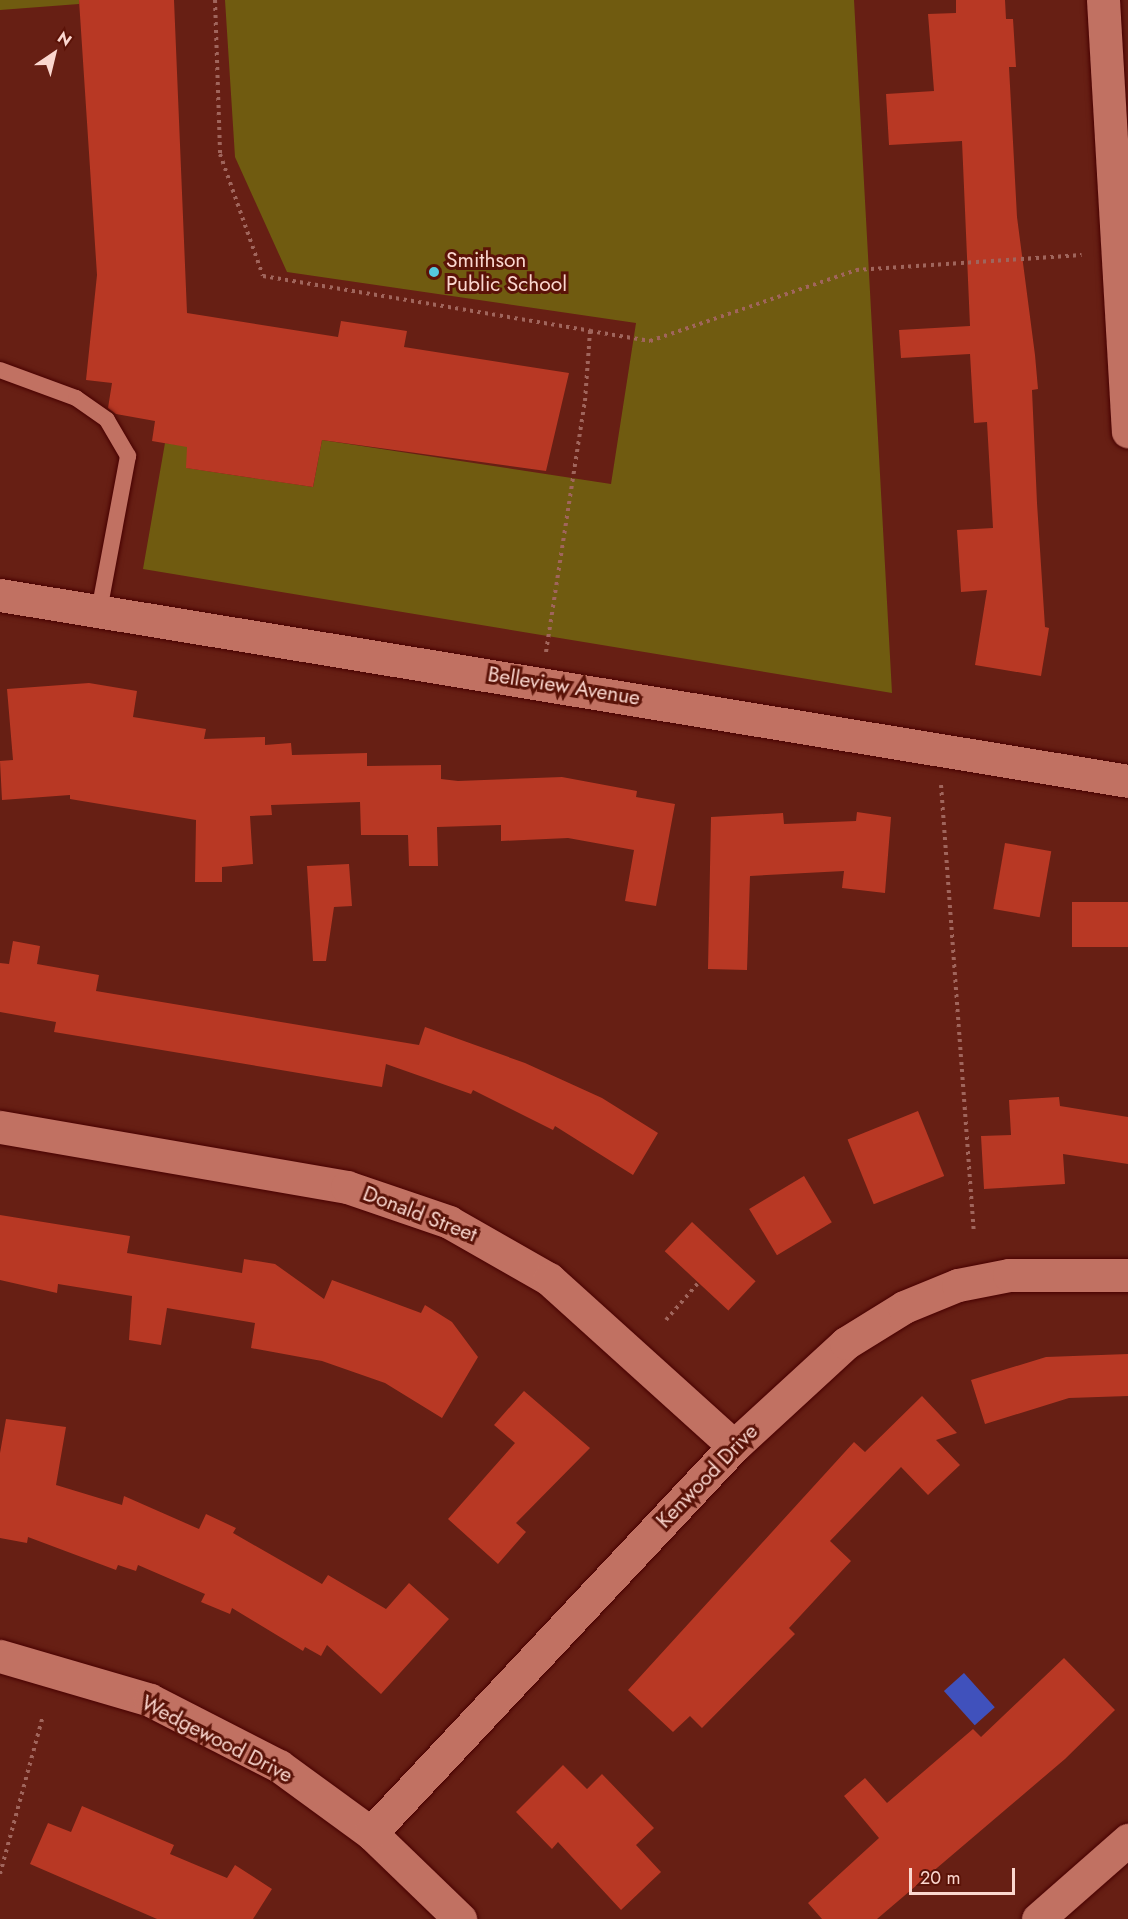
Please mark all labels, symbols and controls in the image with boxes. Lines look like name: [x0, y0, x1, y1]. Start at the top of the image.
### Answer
north arrow: [24, 24, 84, 84]
text: N: [53, 26, 76, 52]
place label: Smithson Public School: [446, 247, 567, 297]
marker: Smithson Public School: [427, 265, 441, 279]
street label: Belleview Avenue: [486, 662, 642, 710]
street label: Donald Street: [359, 1181, 481, 1247]
street label: Kenwood Drive: [651, 1419, 763, 1533]
street label: Wedgewood Drive: [137, 1690, 297, 1788]
scale bar: [912, 1856, 1018, 1894]
text: 20 m: [920, 1865, 960, 1891]

